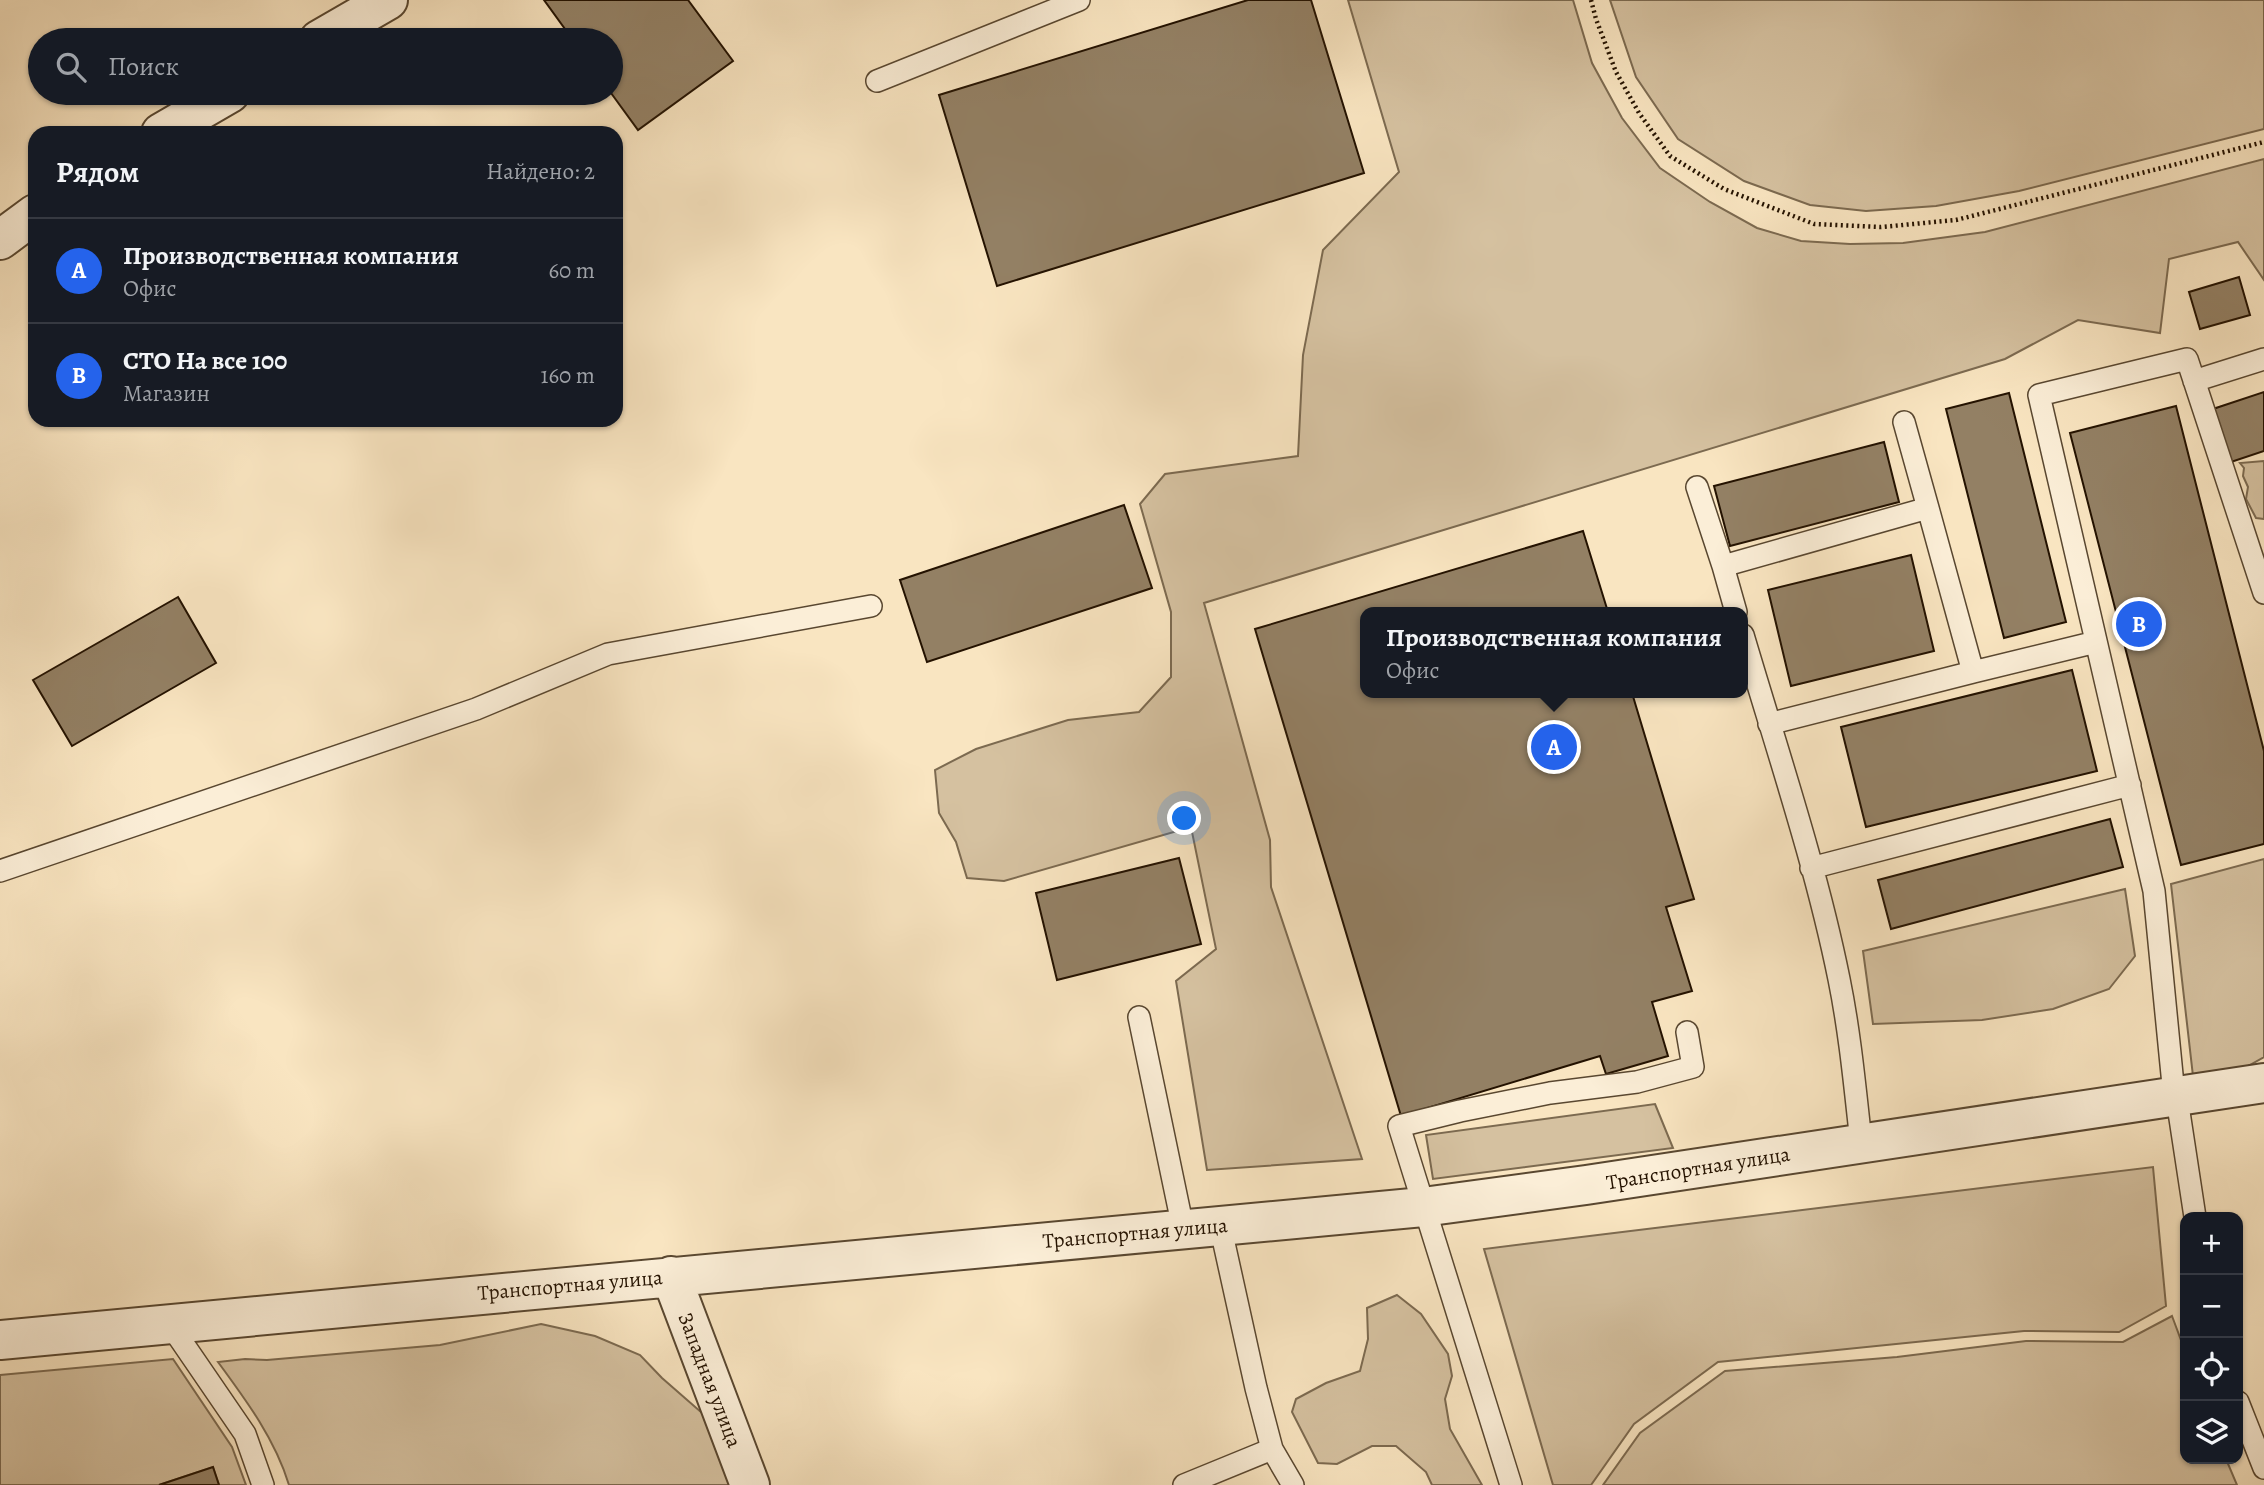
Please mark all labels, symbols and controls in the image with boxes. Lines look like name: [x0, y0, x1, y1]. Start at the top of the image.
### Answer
search box: [28, 28, 623, 105]
icon: search: [52, 48, 90, 86]
text: Поиск: [108, 49, 179, 84]
text: Рядом: [56, 152, 139, 192]
text: Найдено: 2: [486, 156, 595, 187]
text: Производственная компания: [123, 238, 459, 273]
text: A: [72, 255, 86, 286]
text: 60 m: [548, 255, 595, 286]
text: Офис: [123, 273, 176, 304]
text: СТО На все 100: [123, 343, 287, 378]
text: B: [72, 360, 86, 391]
text: 160 m: [541, 360, 595, 391]
text: Магазин: [123, 378, 210, 409]
pin: B: [2116, 598, 2162, 650]
popup: [1360, 607, 1748, 698]
text: Производственная компания: [1386, 620, 1722, 655]
text: Офис: [1386, 655, 1439, 686]
pin: A: [1531, 721, 1577, 773]
your location: [1167, 801, 1201, 835]
street label: Транспортная улица: [1604, 1140, 1792, 1196]
street label: Транспортная улица: [1041, 1211, 1229, 1255]
map controls: [2180, 1212, 2243, 1464]
button: +: [2180, 1212, 2243, 1275]
street label: Транспортная улица: [476, 1263, 664, 1307]
button: −: [2180, 1275, 2243, 1338]
street label: Западная улица: [671, 1308, 749, 1452]
button: locate: [2180, 1338, 2243, 1401]
button: layers: [2180, 1401, 2243, 1464]

